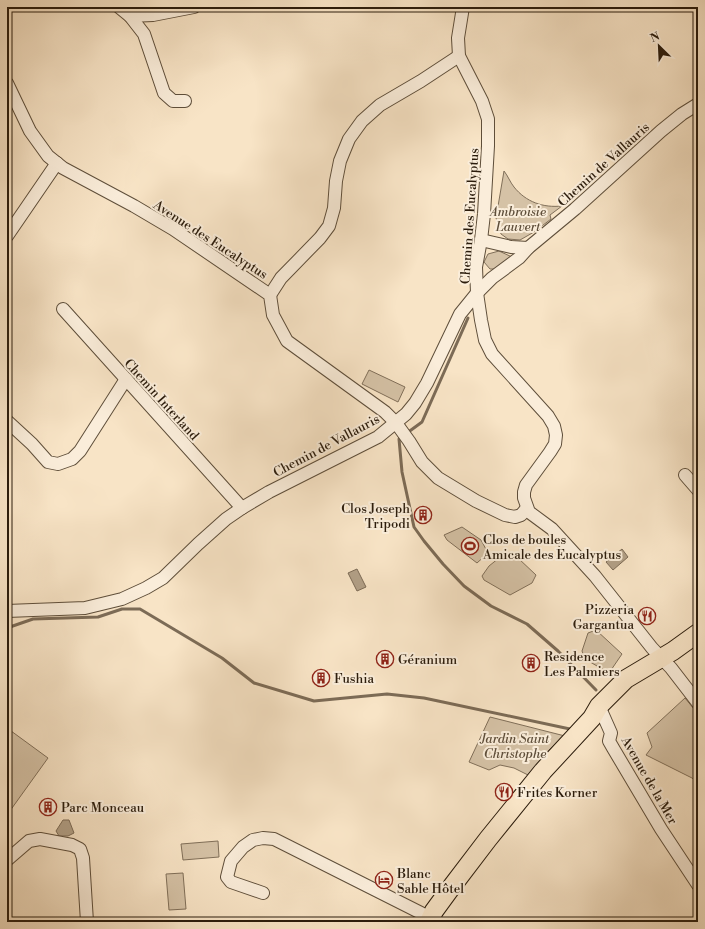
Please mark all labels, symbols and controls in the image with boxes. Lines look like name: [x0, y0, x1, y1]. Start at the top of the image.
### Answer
north arrow: [639, 26, 679, 66]
text: N: [649, 29, 662, 46]
street label: Chemin de Vallauris: [554, 119, 653, 210]
street label: Chemin des Eucalyptus: [457, 147, 483, 285]
street label: Avenue des Eucalyptus: [150, 196, 271, 283]
park label: Ambroisie Lauvert: [488, 204, 546, 235]
street label: Chemin Interland: [120, 356, 202, 444]
street label: Chemin de Vallauris: [270, 411, 383, 481]
place label: Clos Joseph Tripodi: [341, 501, 410, 532]
building icon: Clos Joseph Tripodi: [413, 505, 433, 525]
place label: Clos de boules Amicale des Eucalyptus: [482, 532, 621, 563]
sports icon: Clos de boules Amicale des Eucalyptus: [460, 536, 480, 556]
place label: Pizzeria Gargantua: [573, 602, 634, 633]
restaurant icon: Pizzeria Gargantua: [637, 606, 657, 626]
building icon: Géranium: [375, 649, 395, 669]
place label: Residence Les Palmiers: [544, 649, 620, 680]
place label: Géranium: [398, 652, 458, 668]
building icon: Residence Les Palmiers: [521, 653, 541, 673]
building icon: Fushia: [311, 668, 331, 688]
place label: Fushia: [334, 671, 375, 687]
park label: Jardin Saint Christophe: [479, 731, 550, 762]
street label: Avenue de la Mer: [617, 733, 681, 828]
restaurant icon: Frites Korner: [494, 782, 514, 802]
place label: Frites Korner: [517, 785, 598, 801]
building icon: Parc Monceau: [38, 797, 58, 817]
place label: Parc Monceau: [61, 800, 145, 816]
place label: Blanc Sable Hôtel: [396, 866, 464, 897]
hotel icon: Blanc Sable Hôtel: [374, 870, 394, 890]

